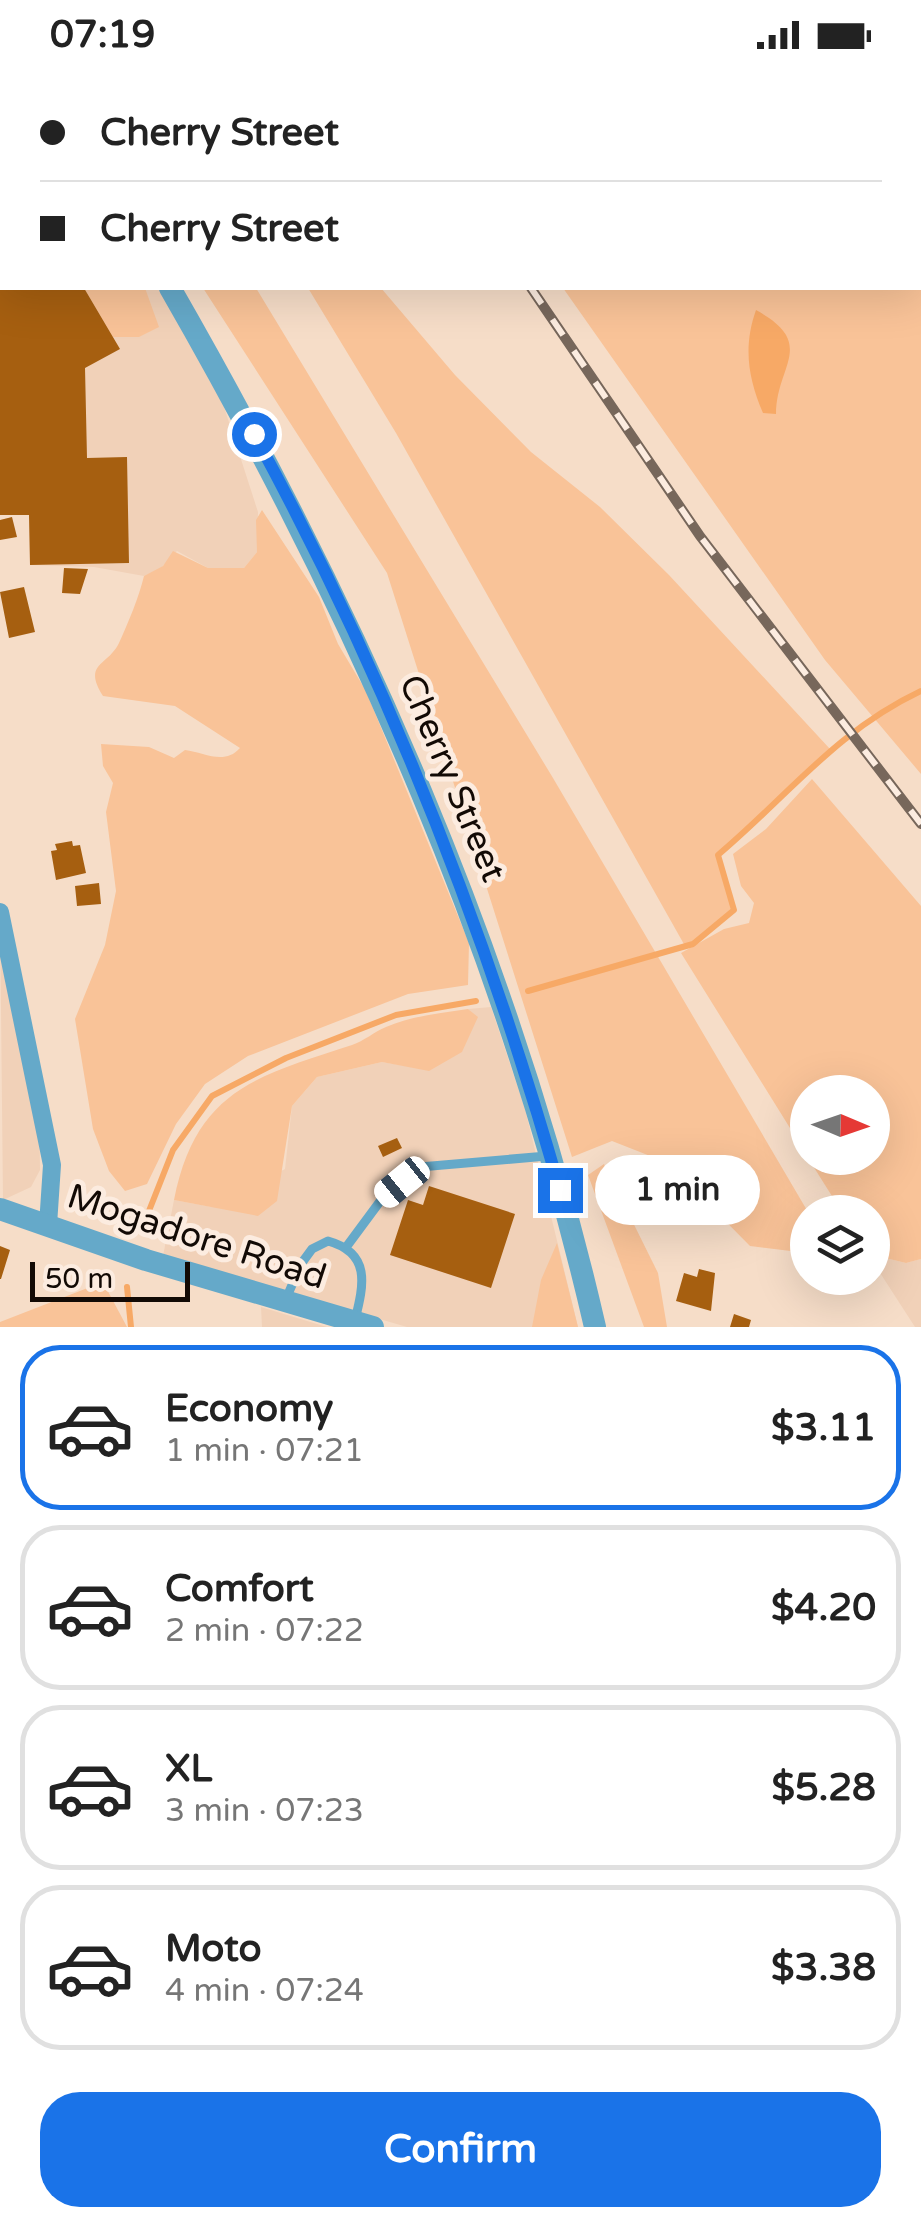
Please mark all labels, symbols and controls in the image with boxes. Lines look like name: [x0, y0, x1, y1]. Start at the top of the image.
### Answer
text: 07:19: [50, 12, 155, 58]
text: Cherry Street: [100, 110, 339, 156]
text: Cherry Street: [100, 206, 339, 252]
route start: [232, 412, 277, 457]
street label: Cherry Street: [390, 669, 514, 888]
north arrow: [790, 1075, 890, 1175]
map controls: [790, 1075, 890, 1295]
car: [369, 1151, 435, 1213]
callout: 1 min: [595, 1155, 760, 1225]
route end: [538, 1168, 583, 1213]
text: 1 min: [635, 1171, 720, 1209]
street label: Mogadore Road: [62, 1175, 331, 1299]
button: layers: [790, 1195, 890, 1295]
scale bar: [30, 1257, 190, 1302]
text: 50 m: [45, 1262, 113, 1296]
icon: car: [45, 1383, 135, 1473]
text: Economy: [165, 1386, 333, 1432]
text: $3.11: [771, 1405, 876, 1451]
text: 1 min · 07:21: [165, 1432, 364, 1470]
icon: car: [45, 1563, 135, 1653]
text: Comfort: [165, 1566, 314, 1612]
text: $4.20: [771, 1585, 876, 1631]
text: 2 min · 07:22: [165, 1612, 364, 1650]
icon: car: [45, 1743, 135, 1833]
text: XL: [165, 1746, 212, 1792]
text: $5.28: [771, 1765, 876, 1811]
text: 3 min · 07:23: [165, 1792, 364, 1830]
icon: car: [45, 1923, 135, 2013]
text: Moto: [165, 1926, 261, 1972]
text: $3.38: [771, 1945, 876, 1991]
text: 4 min · 07:24: [165, 1972, 364, 2010]
button: Confirm: [40, 2092, 881, 2207]

